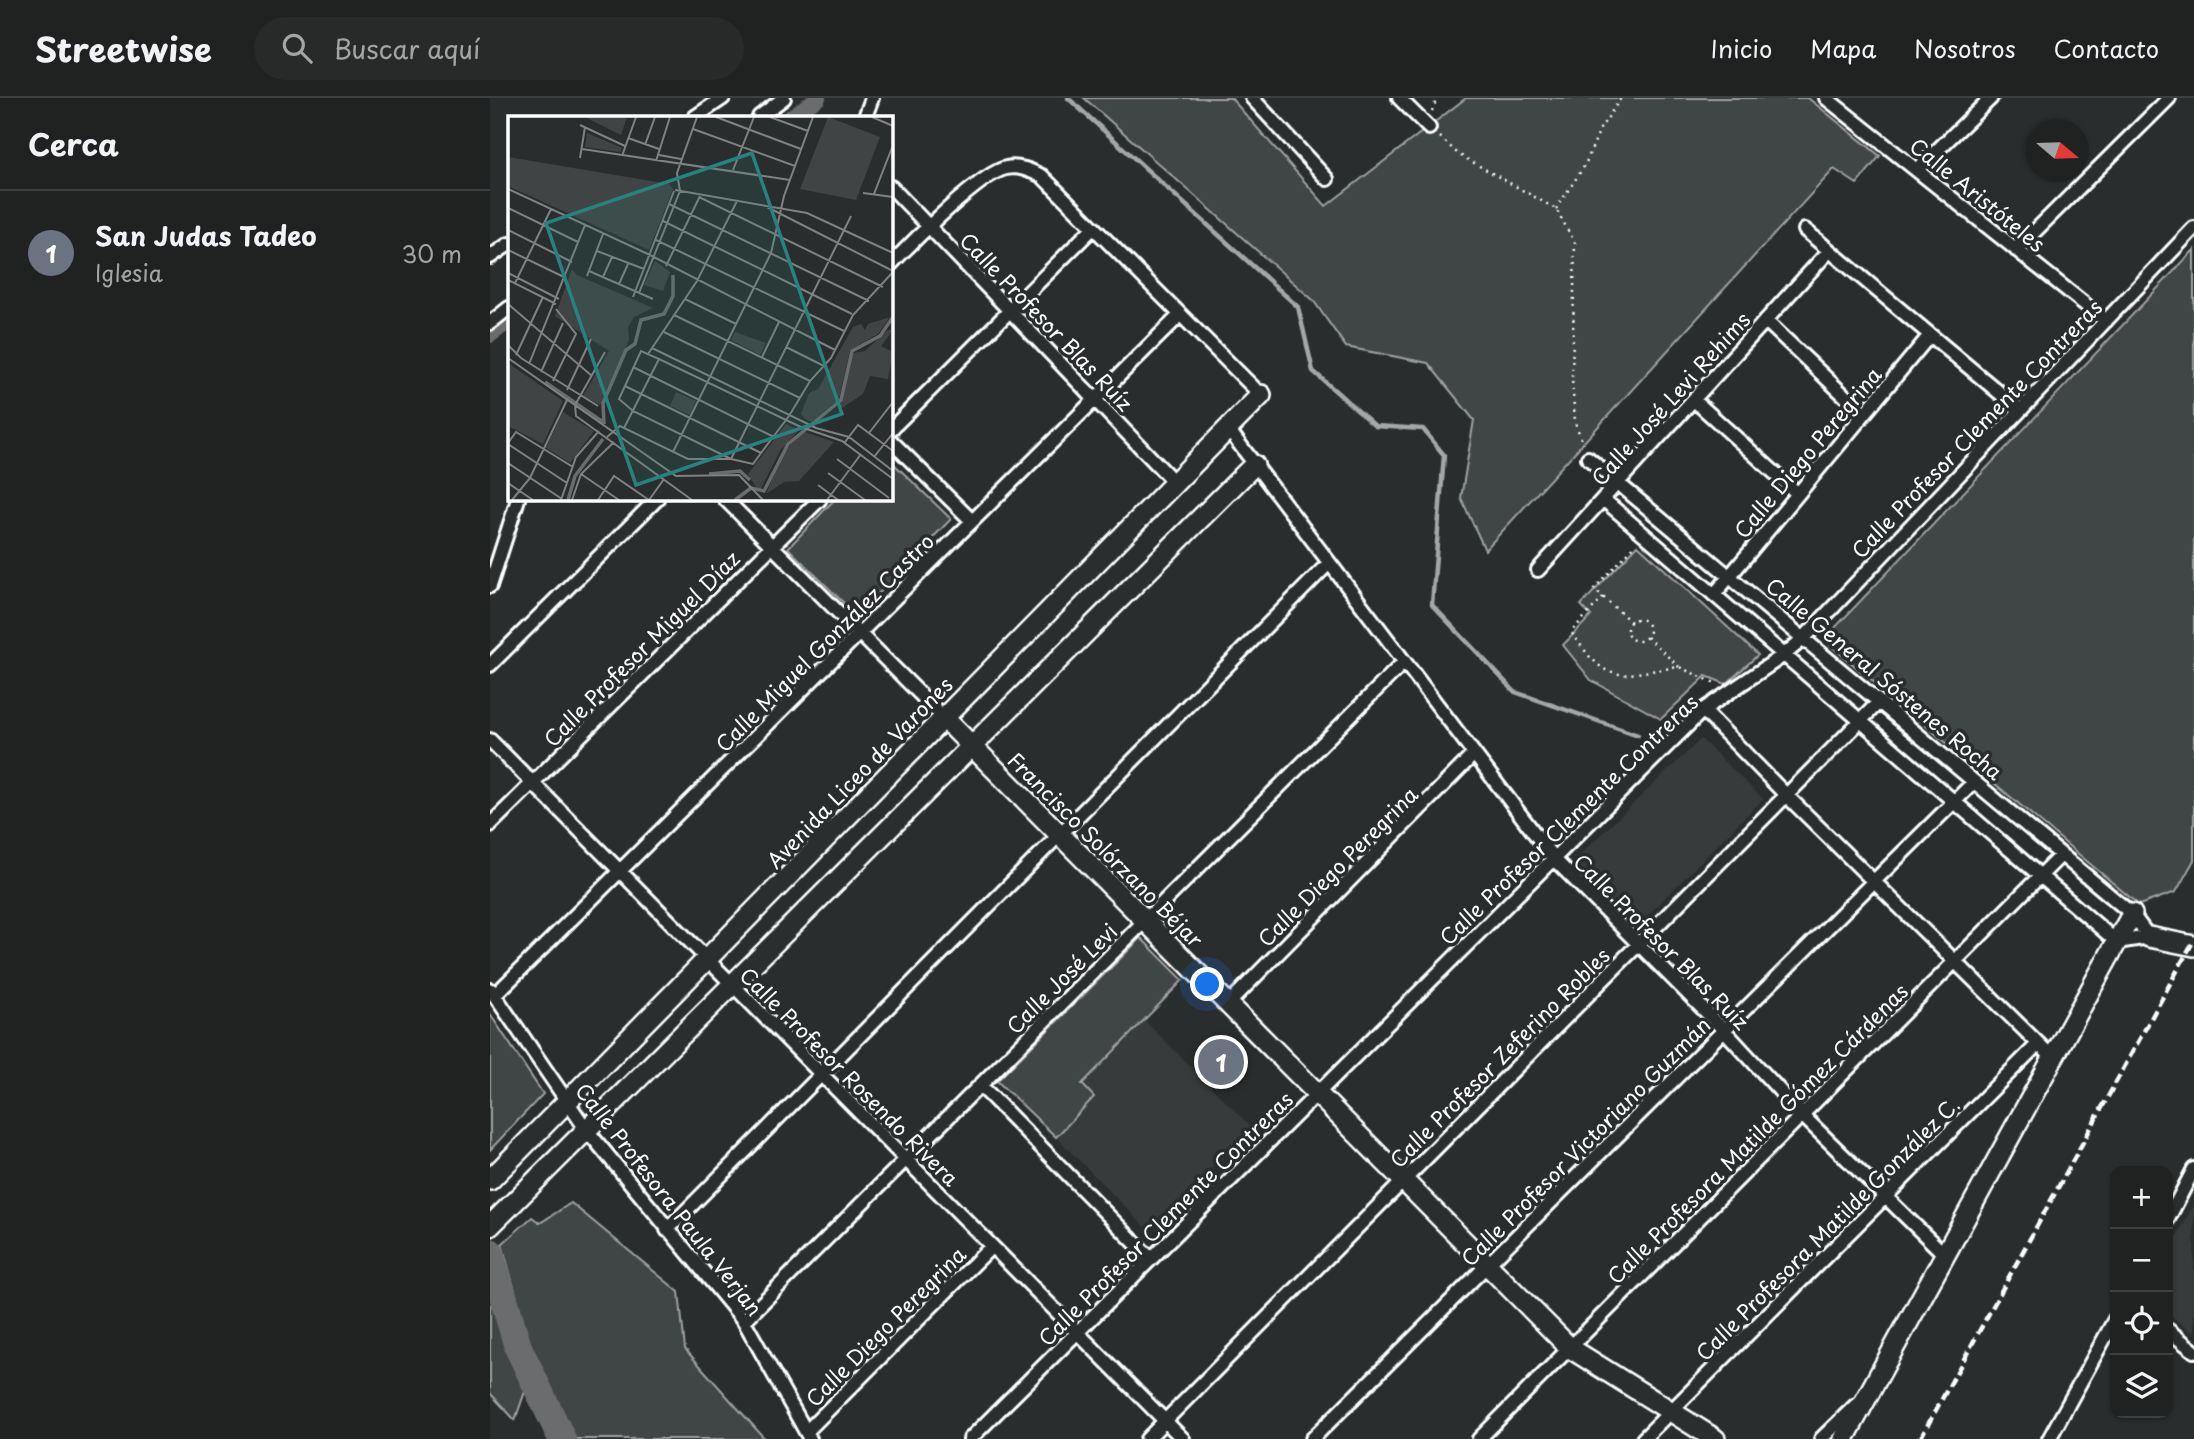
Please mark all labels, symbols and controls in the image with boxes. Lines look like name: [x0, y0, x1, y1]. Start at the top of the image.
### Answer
search box: [254, 17, 744, 80]
text: Streetwise: [35, 23, 212, 73]
icon: search: [278, 29, 316, 67]
text: Buscar aquí: [334, 29, 480, 68]
text: Inicio: [1711, 30, 1772, 66]
text: Mapa: [1810, 30, 1876, 66]
text: Nosotros: [1914, 30, 2016, 66]
text: Contacto: [2054, 30, 2159, 66]
inset map: [508, 116, 892, 500]
north arrow: [2026, 119, 2089, 182]
text: Cerca: [28, 121, 119, 166]
street label: Calle Aristóteles: [1903, 129, 2053, 259]
text: San Judas Tadeo: [95, 216, 317, 255]
street label: Calle Profesor Blas Ruíz: [953, 224, 1141, 418]
text: 1: [46, 236, 57, 271]
text: 30 m: [401, 236, 462, 271]
text: Iglesia: [95, 255, 163, 290]
street label: Calle Profesor Clemente Contreras: [1843, 291, 2109, 565]
street label: Calle José Levi Rehims: [1583, 304, 1757, 492]
street label: Calle Diego Peregrina: [1726, 359, 1889, 545]
street label: Calle Miguel González Castro: [707, 525, 941, 759]
street label: Calle Profesor Miguel Díaz: [536, 543, 746, 753]
street label: Calle General Sóstenes Rocha: [1760, 569, 2010, 787]
street label: Avenida Liceo de Varones: [759, 669, 959, 875]
street label: Calle Profesor Clemente Contreras: [1431, 686, 1705, 952]
street label: Francisco Solórzano Béjar: [1001, 744, 1211, 954]
street label: Calle Diego Peregrina: [1250, 778, 1425, 953]
street label: Calle Profesor Blas Ruíz: [1567, 846, 1757, 1036]
street label: Calle José Levi: [998, 915, 1124, 1041]
street label: Calle Profesor Zeferino Robles: [1382, 940, 1616, 1174]
street label: Calle Profesor Rosendo Rivera: [733, 959, 967, 1193]
your location: [1190, 967, 1224, 1001]
street label: Calle Profesora Matilde Gómez Cárdenas: [1599, 975, 1915, 1291]
street label: Calle Profesor Victoriano Guzmán: [1453, 1009, 1717, 1273]
pin: 1: [1198, 1036, 1244, 1088]
street label: Calle Profesora Paula Verjan: [569, 1075, 771, 1323]
street label: Calle Profesor Clemente Contreras: [1030, 1083, 1300, 1353]
street label: Calle Profesora Matilde González C.: [1688, 1089, 1966, 1367]
map controls: [2110, 1166, 2173, 1418]
button: +: [2110, 1166, 2173, 1229]
button: −: [2110, 1229, 2173, 1292]
street label: Calle Diego Peregrina: [798, 1238, 973, 1413]
button: locate: [2110, 1292, 2173, 1355]
button: layers: [2110, 1355, 2173, 1418]

